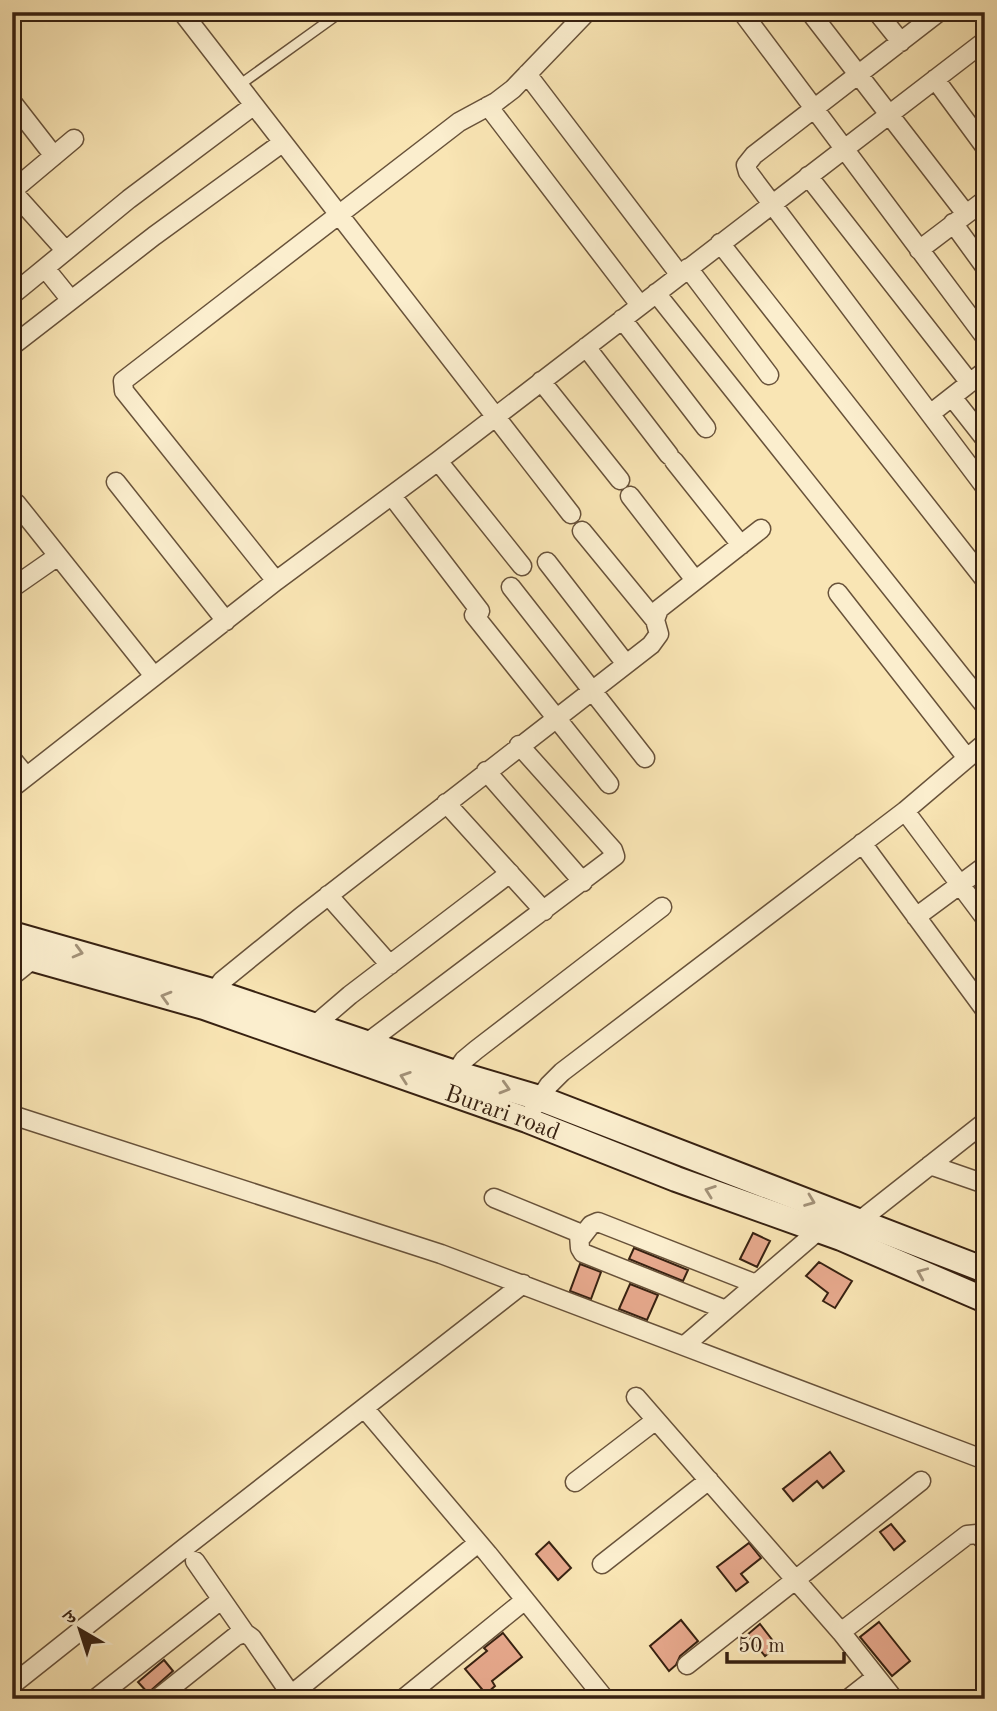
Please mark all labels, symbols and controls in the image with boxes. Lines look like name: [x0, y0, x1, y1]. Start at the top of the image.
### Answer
one-way arrow: [72, 944, 84, 958]
one-way arrow: [161, 990, 173, 1005]
one-way arrow: [399, 1071, 412, 1085]
one-way arrow: [499, 1079, 511, 1094]
street label: Burari road: [441, 1082, 563, 1146]
one-way arrow: [704, 1185, 717, 1199]
one-way arrow: [803, 1193, 815, 1207]
one-way arrow: [917, 1267, 929, 1281]
north arrow: [46, 1596, 116, 1666]
text: उ: [60, 1607, 82, 1630]
scale bar: [727, 1620, 845, 1664]
text: 50 m: [738, 1636, 785, 1657]

